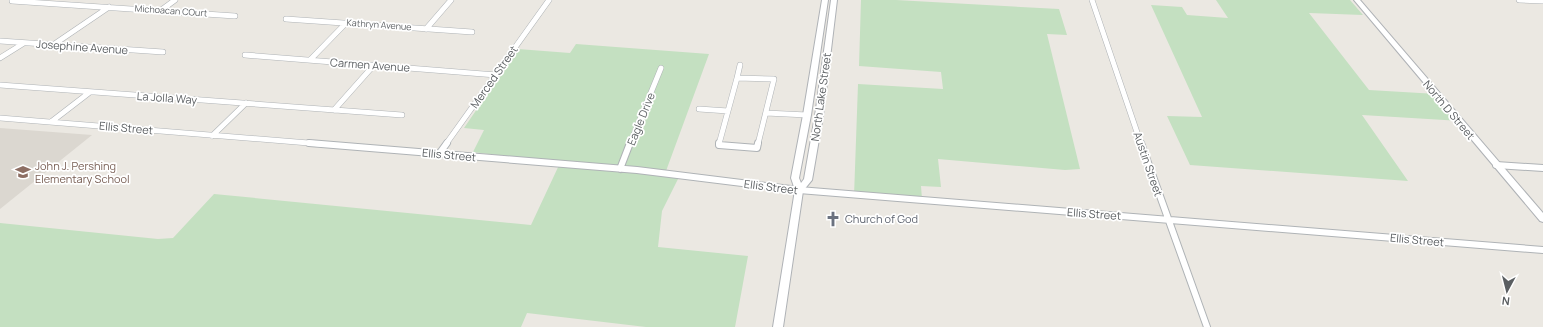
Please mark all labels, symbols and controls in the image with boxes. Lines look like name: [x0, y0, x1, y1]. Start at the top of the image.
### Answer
street label: Michoacan COurt: [134, 1, 208, 20]
street label: Kathryn Avenue: [346, 16, 412, 33]
street label: Josephine Avenue: [36, 36, 129, 57]
street label: Merced Street: [467, 43, 521, 111]
street label: North Lake Street: [807, 52, 834, 142]
street label: Carmen Avenue: [330, 54, 411, 75]
street label: North D Street: [1420, 77, 1479, 142]
street label: La Jolla Way: [136, 88, 198, 107]
street label: Eagle Drive: [623, 90, 658, 147]
street label: Ellis Street: [98, 118, 154, 137]
street label: Austin Street: [1130, 130, 1167, 198]
street label: Ellis Street: [421, 145, 477, 164]
place label: John J. Pershing Elementary School: [35, 158, 130, 186]
school or university icon: John J. Pershing Elementary School: [14, 163, 32, 181]
street label: Ellis Street: [743, 176, 799, 197]
street label: Ellis Street: [1066, 204, 1122, 223]
church icon: Church of God: [824, 210, 842, 228]
place label: Church of God: [845, 211, 918, 226]
street label: Ellis Street: [1389, 230, 1445, 249]
north arrow: [1487, 271, 1527, 311]
text: N: [1501, 293, 1511, 309]

